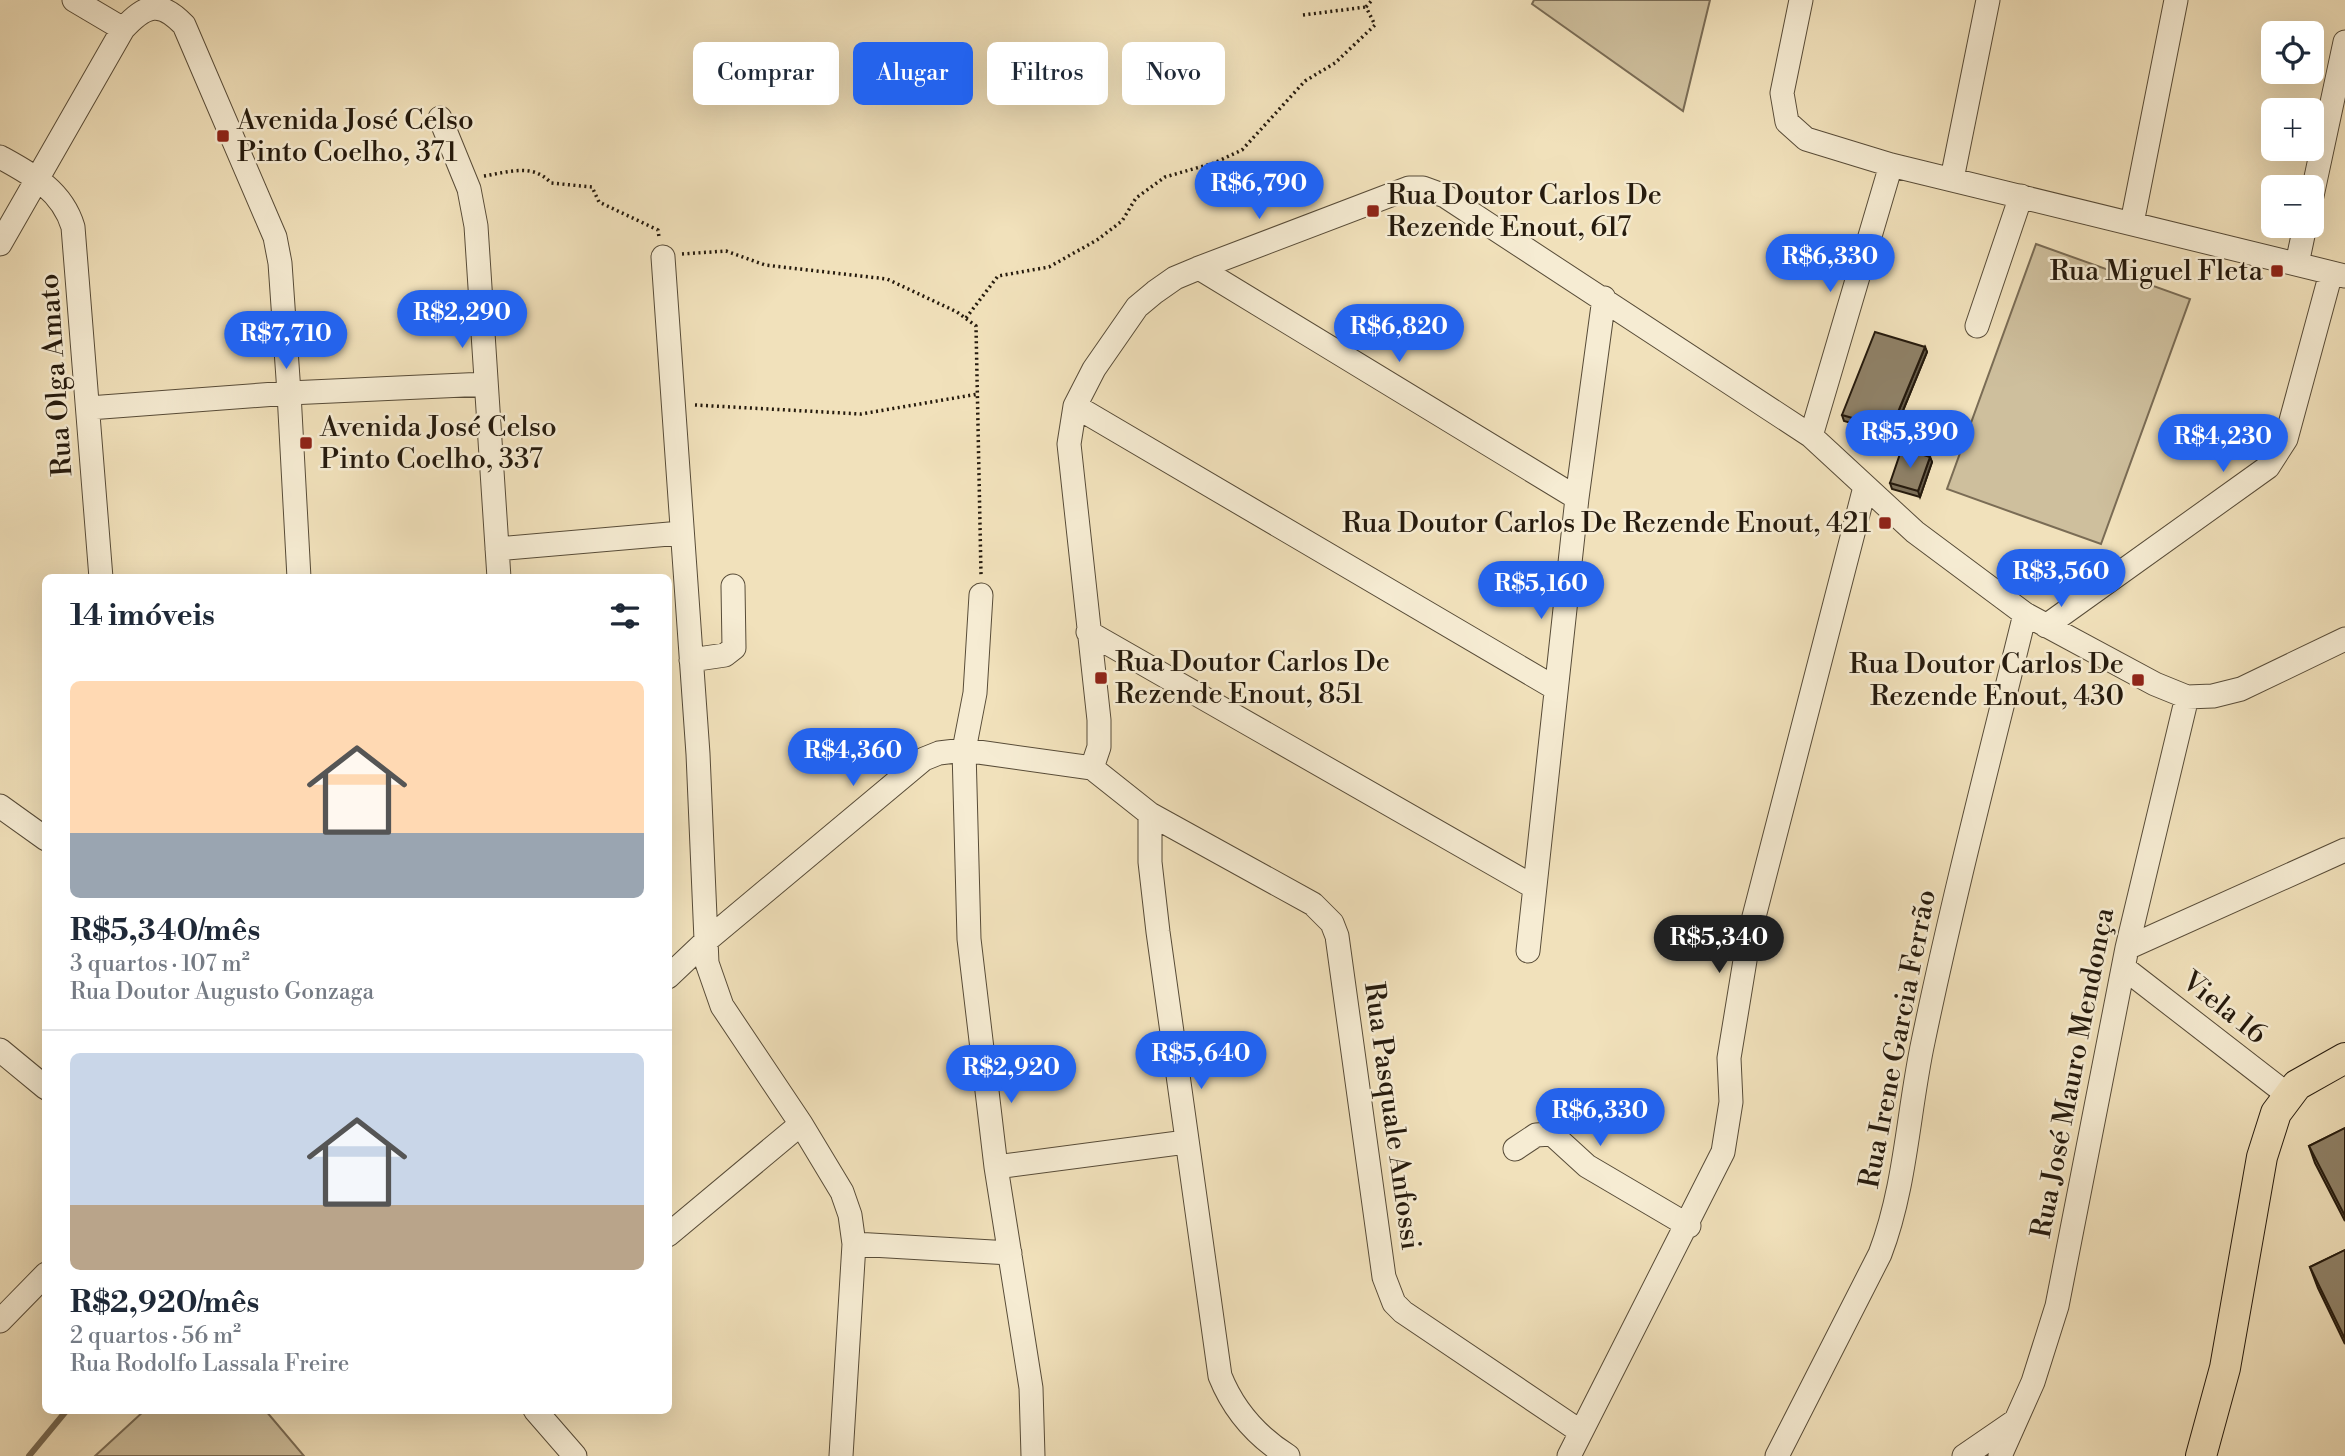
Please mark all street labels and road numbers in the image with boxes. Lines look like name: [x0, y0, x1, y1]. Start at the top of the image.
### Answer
street label: Rua Olga Amato: [31, 272, 81, 478]
street label: Rua Irene Garcia Ferrão: [1852, 887, 1944, 1191]
street label: Rua José Mauro Mendonça: [2024, 904, 2122, 1241]
street label: Viela 16: [2174, 963, 2273, 1052]
street label: Rua Pasquale Anfossi: [1356, 980, 1428, 1252]

